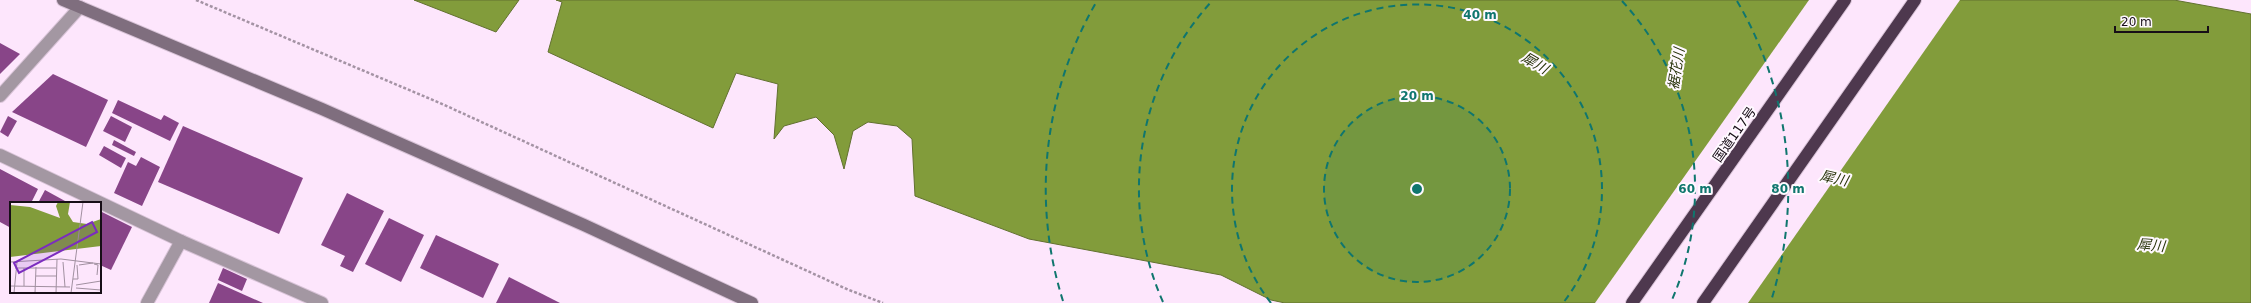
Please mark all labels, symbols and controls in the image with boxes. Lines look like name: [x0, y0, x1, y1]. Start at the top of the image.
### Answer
text: 40 m: [1463, 8, 1497, 22]
scale bar: [2115, 8, 2208, 34]
text: 20 m: [2121, 15, 2152, 29]
water label: 裾花川: [1665, 45, 1687, 91]
water label: 犀川: [1519, 49, 1553, 78]
text: 20 m: [1400, 89, 1434, 103]
street label: 国道117号: [1710, 104, 1759, 165]
water label: 犀川: [1819, 167, 1851, 189]
centre of rings: [1410, 182, 1424, 196]
text: 60 m: [1678, 182, 1712, 196]
text: 80 m: [1771, 182, 1805, 196]
inset map: [10, 202, 101, 293]
water label: 犀川: [2136, 236, 2168, 254]

